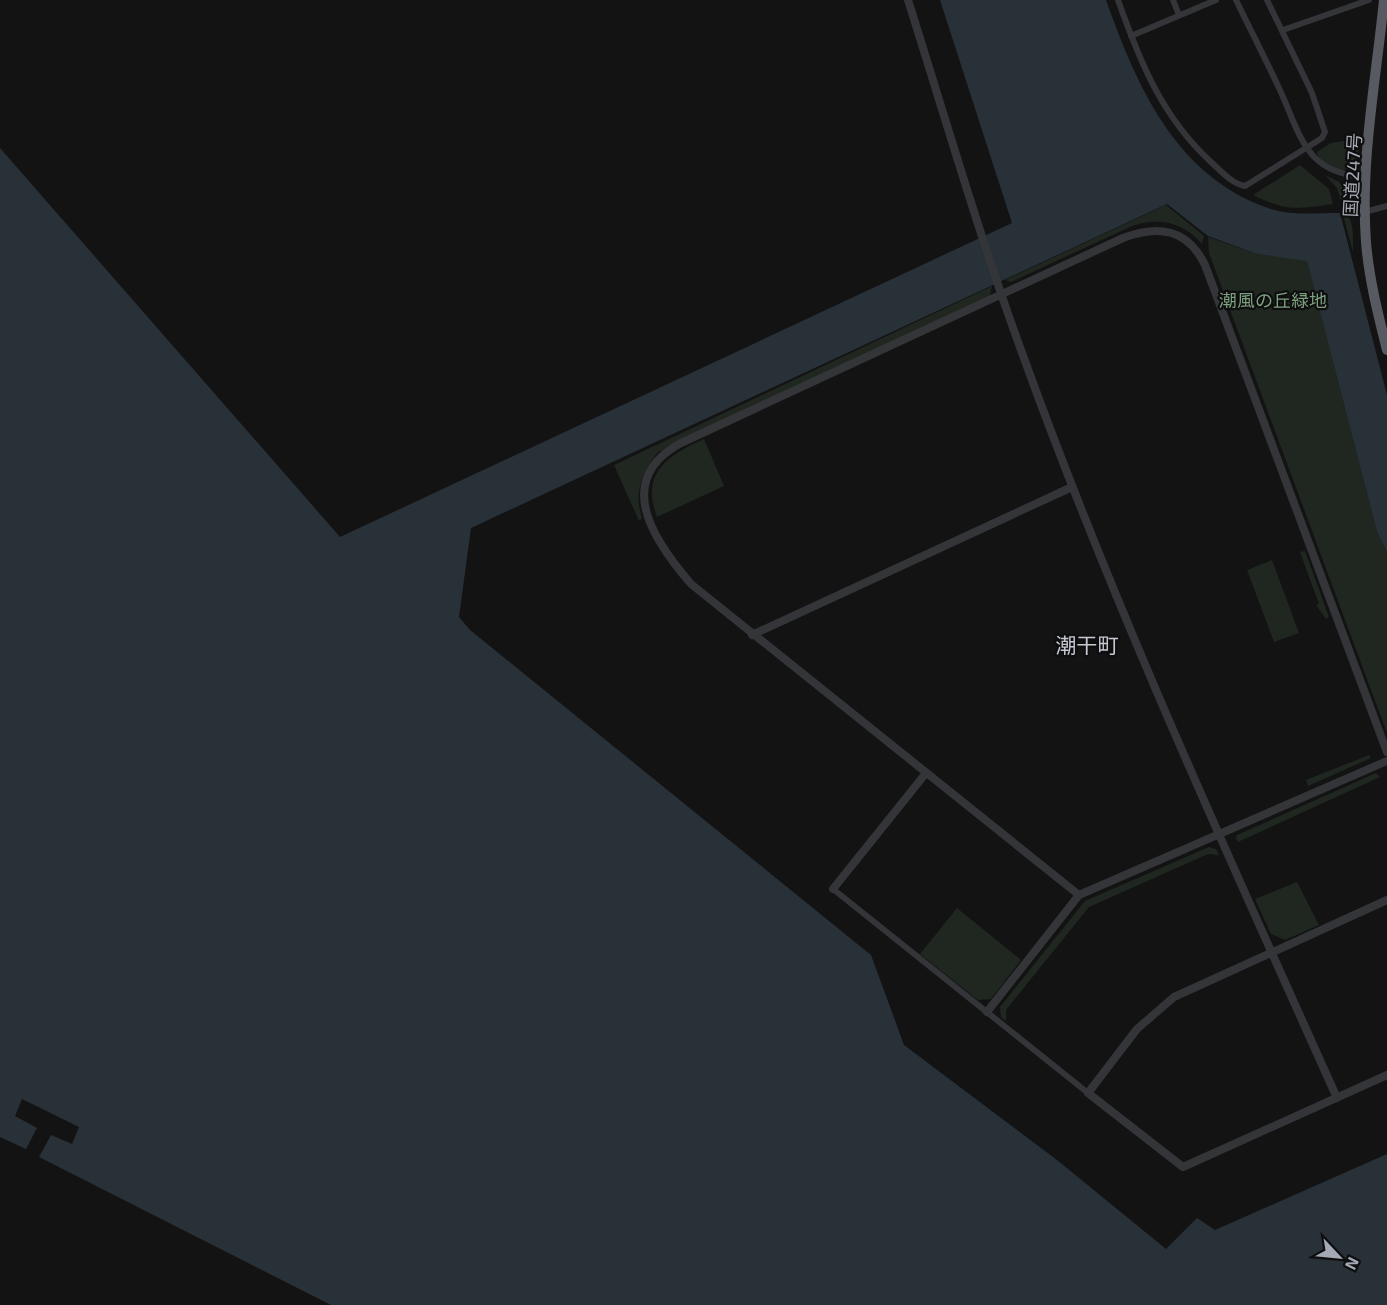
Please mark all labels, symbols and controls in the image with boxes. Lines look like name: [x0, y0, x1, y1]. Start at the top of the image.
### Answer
street label: 国道247号: [1339, 132, 1365, 218]
park label: 潮風の丘緑地: [1219, 289, 1327, 311]
district label: 潮干町: [1056, 632, 1119, 657]
north arrow: [1309, 1227, 1369, 1287]
text: N: [1342, 1254, 1364, 1273]

